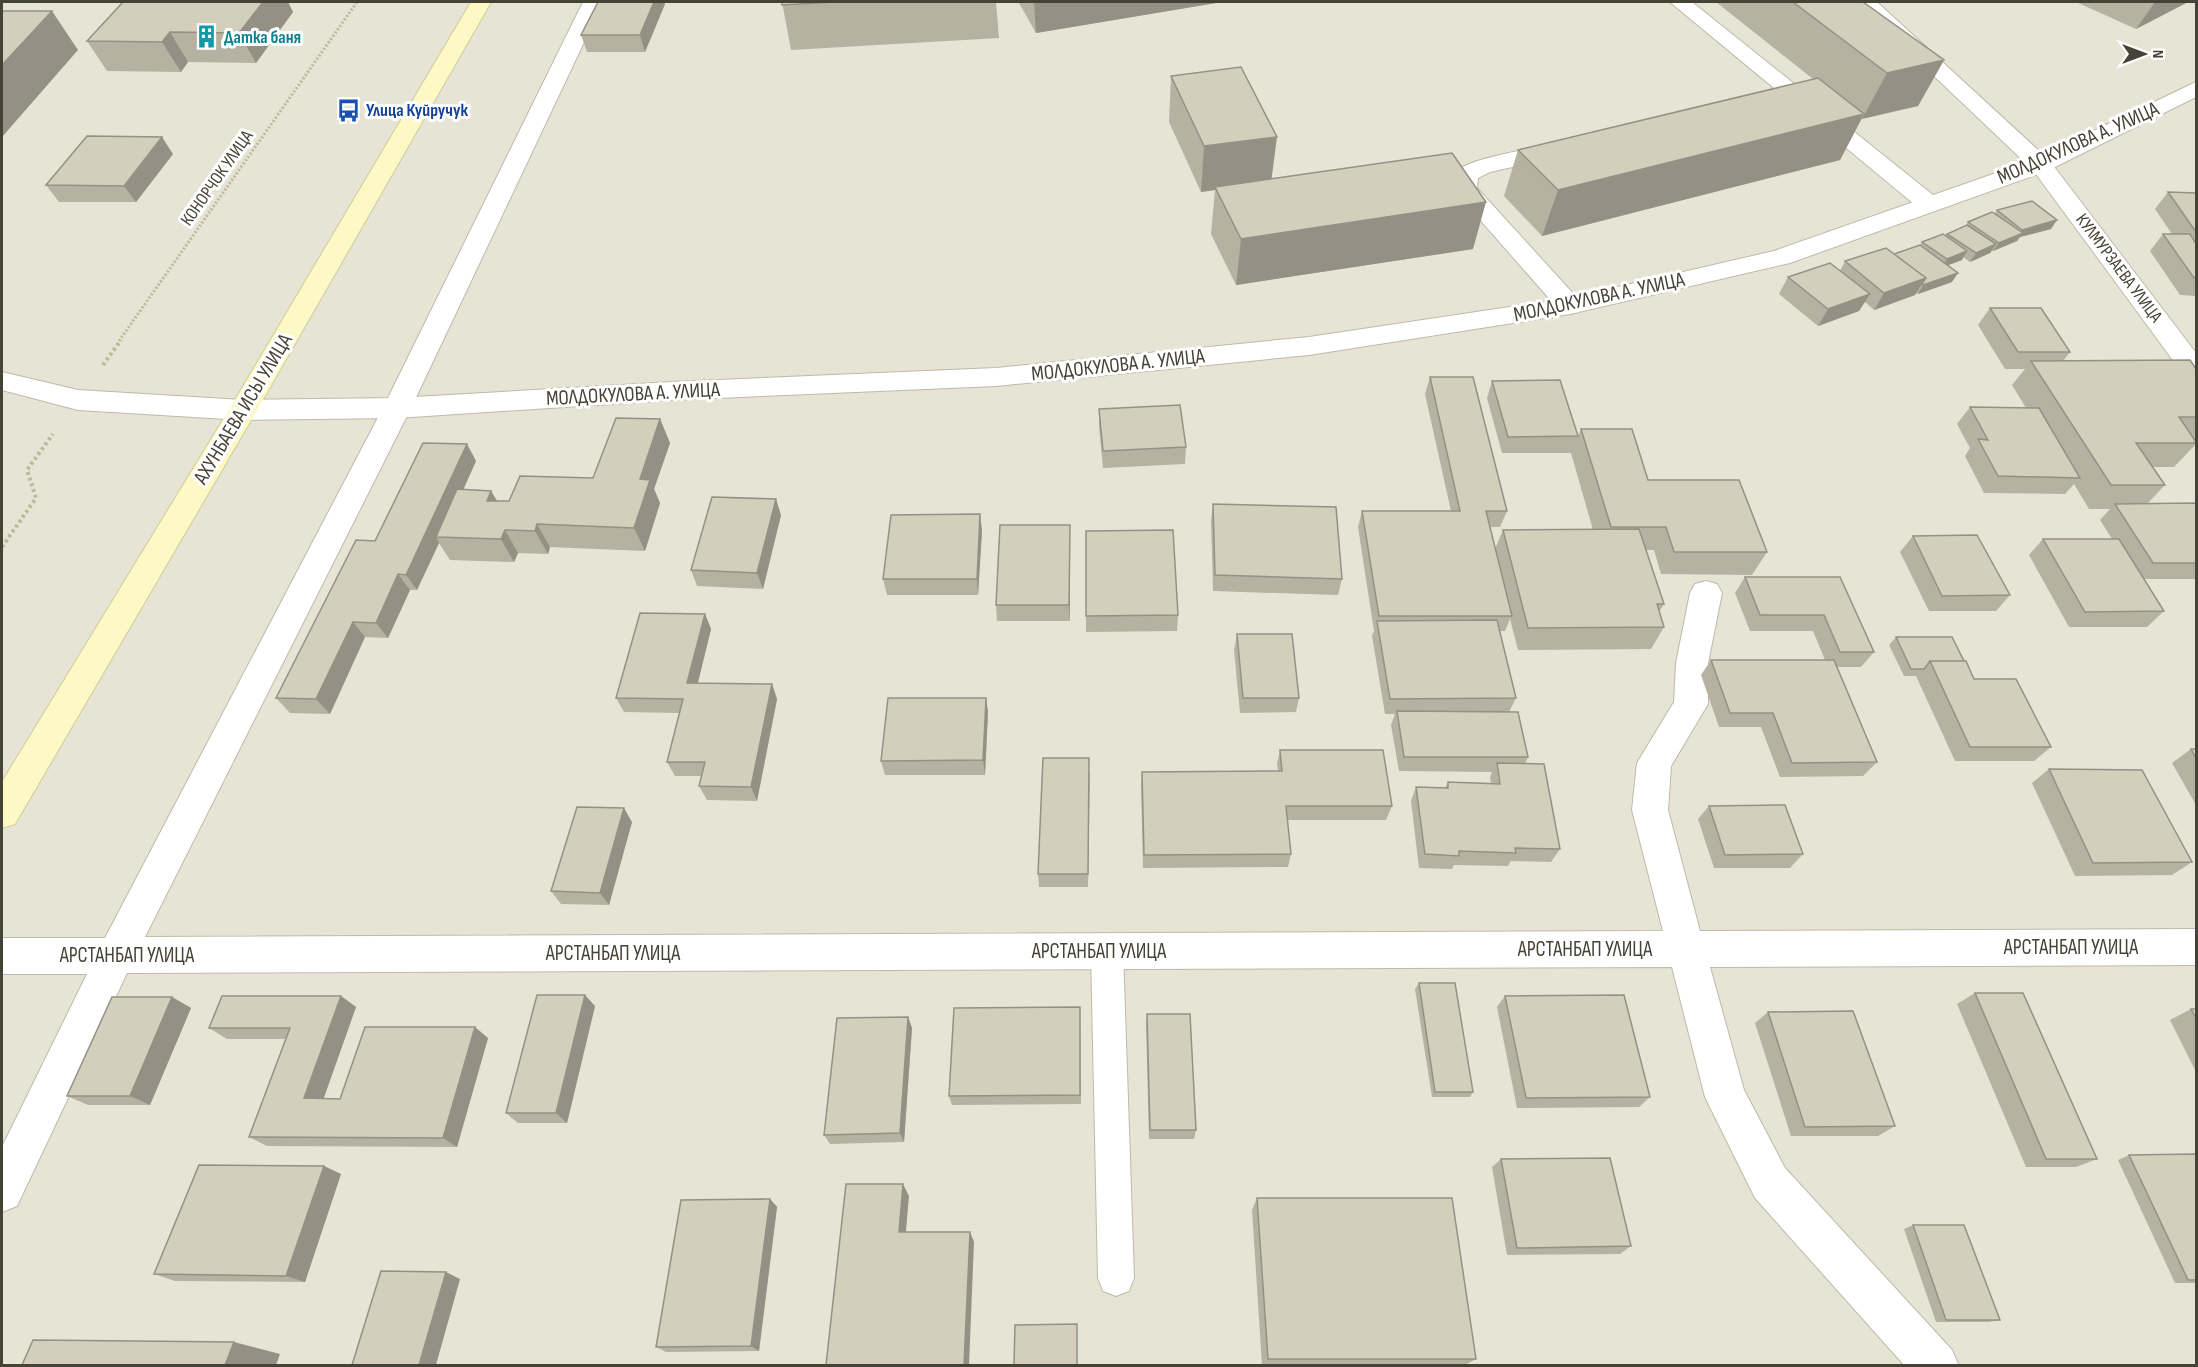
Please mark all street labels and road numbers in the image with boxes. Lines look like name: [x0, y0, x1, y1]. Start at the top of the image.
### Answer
street label: МОЛДОКУЛОВА А. УЛИЦА: [1993, 96, 2164, 190]
street label: КОНОРЧОК УЛИЦА: [176, 126, 258, 230]
street label: КУЛМУРЗАЕВА УЛИЦА: [2071, 210, 2167, 327]
street label: МОЛДОКУЛОВА А. УЛИЦА: [1511, 266, 1688, 327]
street label: АХУНБАЕВА ИСЫ УЛИЦА: [188, 328, 298, 489]
street label: МОЛДОКУЛОВА А. УЛИЦА: [1030, 343, 1207, 387]
street label: МОЛДОКУЛОВА А. УЛИЦА: [545, 377, 722, 411]
street label: АРСТАНБАП УЛИЦА: [2003, 935, 2139, 960]
street label: АРСТАНБАП УЛИЦА: [1517, 937, 1653, 962]
street label: АРСТАНБАП УЛИЦА: [1031, 939, 1167, 964]
street label: АРСТАНБАП УЛИЦА: [545, 941, 681, 966]
street label: АРСТАНБАП УЛИЦА: [59, 943, 195, 968]

